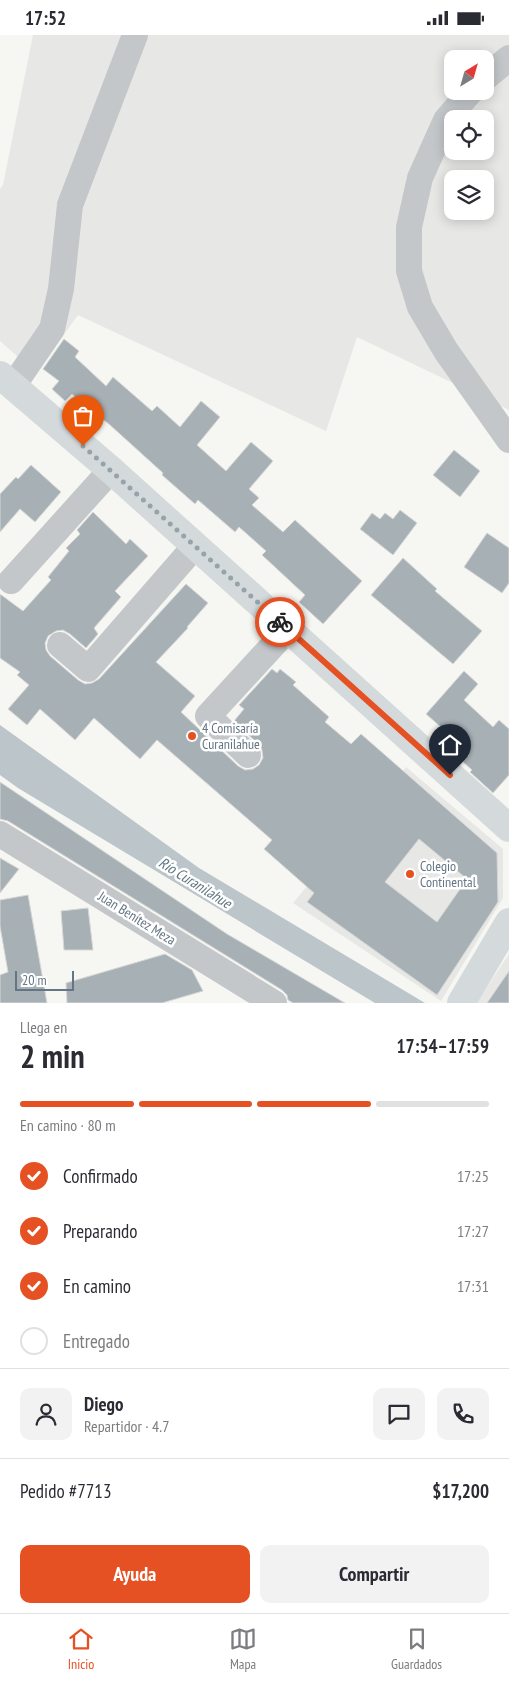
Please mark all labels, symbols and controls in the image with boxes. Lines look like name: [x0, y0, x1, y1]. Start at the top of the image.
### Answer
text: 17:52: [25, 6, 66, 30]
north arrow: [444, 50, 494, 100]
map controls: [444, 50, 494, 220]
button: locate: [444, 110, 494, 160]
button: layers: [444, 170, 494, 220]
pin: [62, 395, 104, 446]
icon: bag: [69, 402, 97, 430]
courier: [255, 597, 305, 647]
icon: bike: [266, 608, 294, 636]
place label: 4 Comisaría Curanilahue: [202, 719, 260, 753]
pin: [429, 724, 471, 775]
marker: 4 Comisaría Curanilahue: [186, 730, 198, 742]
icon: home: [436, 731, 464, 759]
water label: Río Curanilahue: [155, 853, 236, 913]
place label: Colegio Continental: [420, 857, 477, 891]
marker: Colegio Continental: [404, 868, 416, 880]
street label: Juan Benítez Meza: [94, 887, 179, 949]
scale bar: [15, 968, 74, 991]
text: 20 m: [22, 971, 47, 989]
text: Llega en: [20, 1017, 67, 1037]
text: 17:54–17:59: [396, 1034, 489, 1058]
text: 2 min: [20, 1035, 85, 1077]
text: En camino · 80 m: [20, 1115, 116, 1135]
icon: check: [20, 1162, 48, 1190]
text: Confirmado: [63, 1164, 138, 1188]
text: 17:25: [457, 1166, 489, 1186]
icon: check: [20, 1217, 48, 1245]
text: Preparando: [63, 1219, 138, 1243]
text: 17:27: [457, 1221, 489, 1241]
icon: check: [20, 1272, 48, 1300]
text: En camino: [63, 1274, 131, 1298]
text: 17:31: [457, 1276, 489, 1296]
text: Entregado: [63, 1329, 130, 1353]
button: person: [20, 1388, 72, 1440]
button: chat: [373, 1388, 425, 1440]
button: phone: [437, 1388, 489, 1440]
text: Diego: [84, 1392, 123, 1416]
text: Repartidor · 4.7: [84, 1416, 169, 1436]
text: Pedido #7713: [20, 1479, 111, 1503]
text: $17,200: [432, 1479, 489, 1503]
button: Ayuda: [20, 1545, 250, 1603]
button: Compartir: [260, 1545, 489, 1603]
tab: Inicio: [67, 1625, 95, 1673]
tab: Mapa: [229, 1625, 257, 1673]
tab: Guardados: [391, 1625, 442, 1673]

